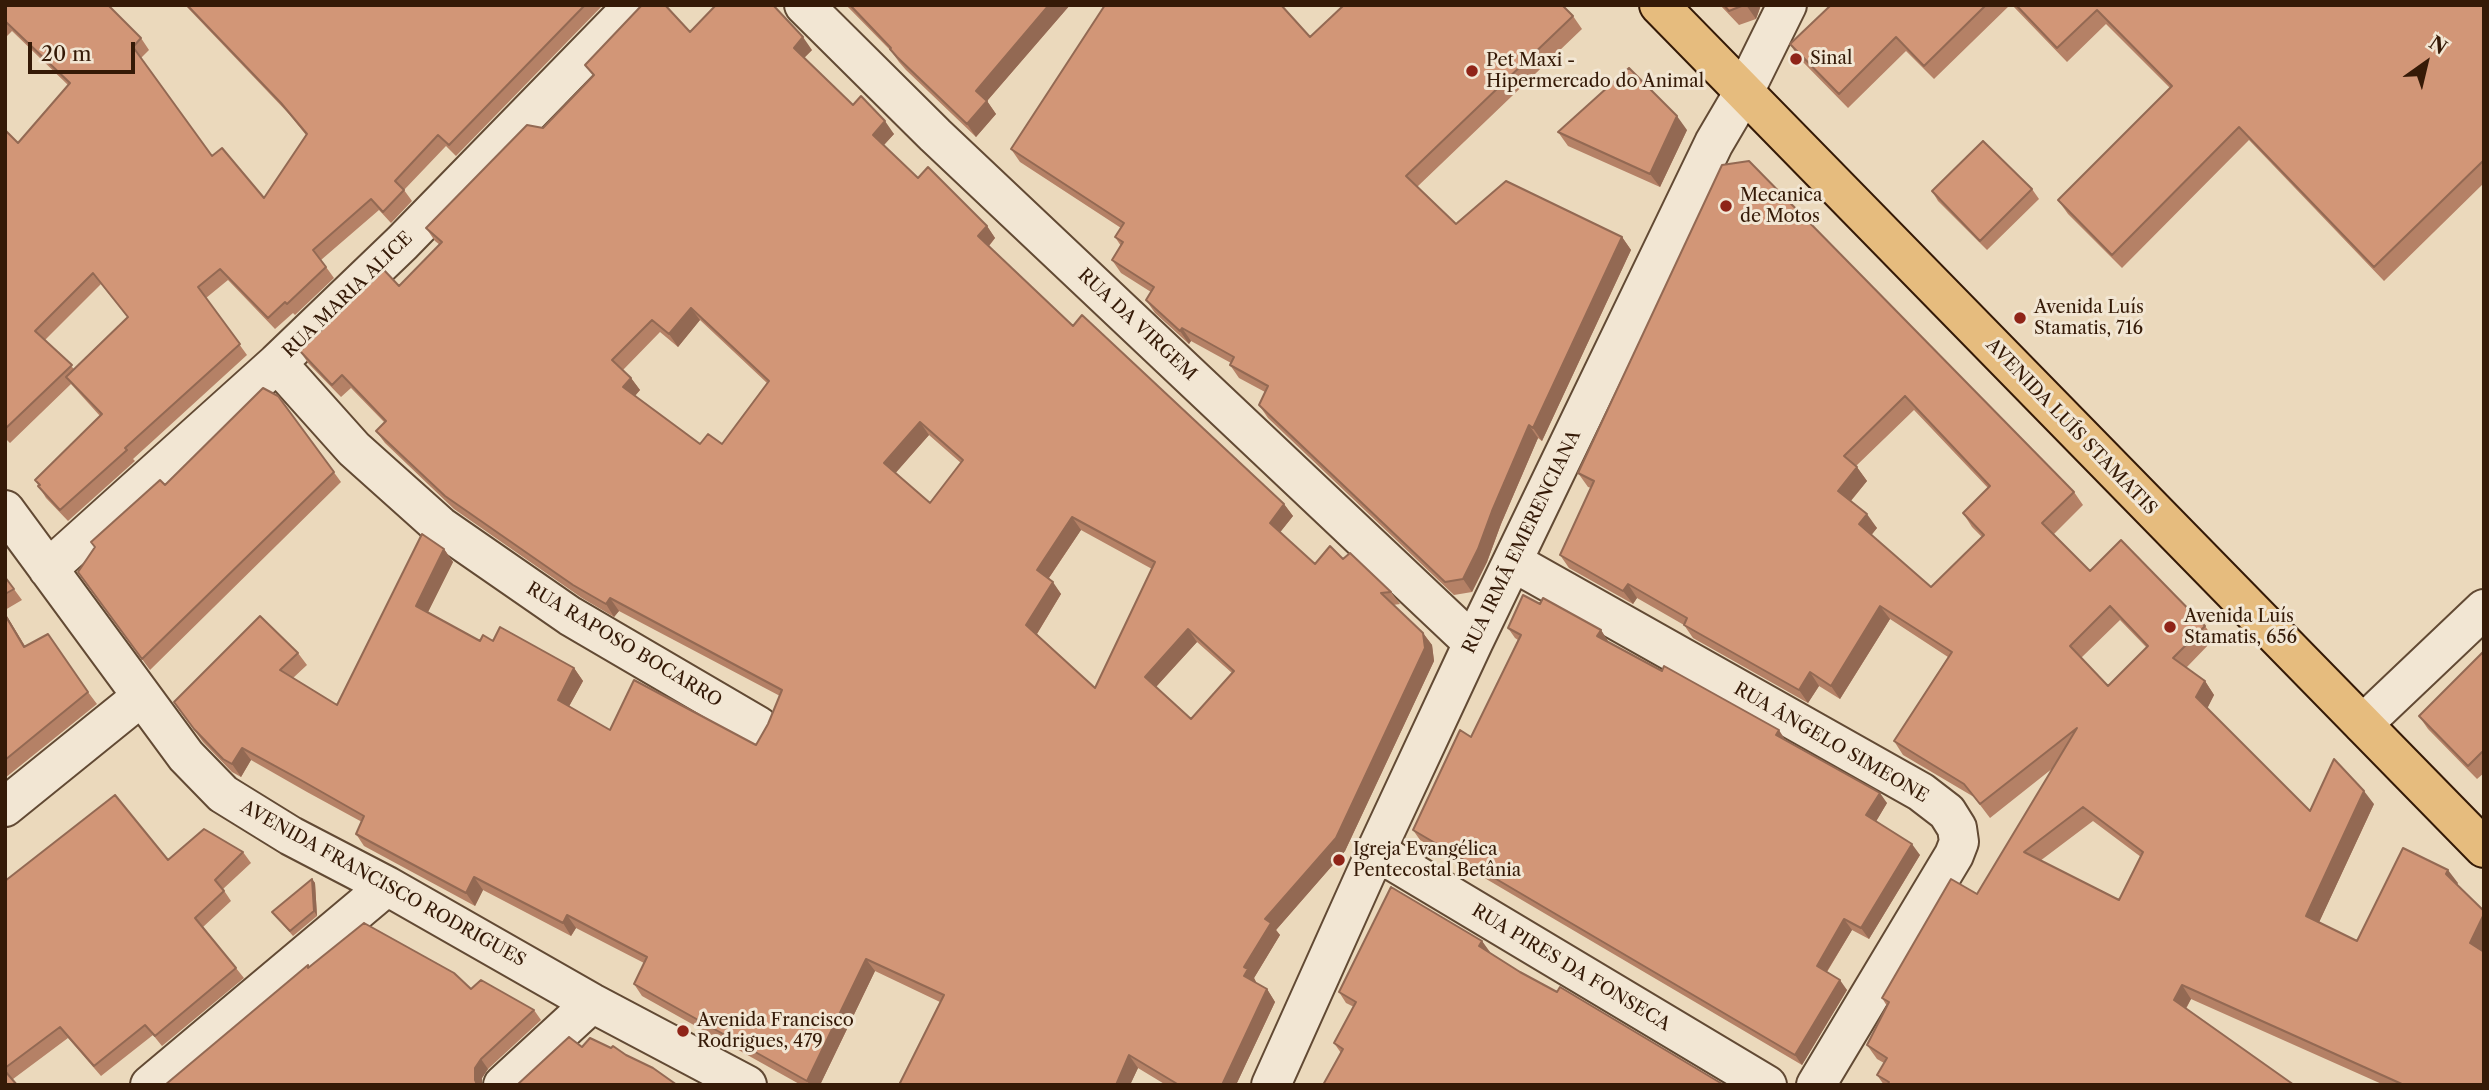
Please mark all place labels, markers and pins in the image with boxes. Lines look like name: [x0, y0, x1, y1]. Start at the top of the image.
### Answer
place label: Sinal: [1810, 48, 1852, 70]
place label: Pet Maxi - Hipermercado do Animal: [1486, 50, 1704, 92]
marker: Sinal: [1788, 51, 1804, 67]
marker: Pet Maxi - Hipermercado do Animal: [1464, 63, 1480, 79]
place label: Mecanica de Motos: [1740, 185, 1822, 228]
marker: Mecanica de Motos: [1718, 198, 1734, 214]
place label: Avenida Luís Stamatis, 716: [2034, 297, 2144, 340]
marker: Avenida Luís Stamatis, 716: [2012, 310, 2028, 326]
place label: Avenida Luís Stamatis, 656: [2184, 606, 2297, 648]
marker: Avenida Luís Stamatis, 656: [2162, 619, 2178, 635]
place label: Igreja Evangélica Pentecostal Betânia: [1353, 839, 1521, 882]
marker: Igreja Evangélica Pentecostal Betânia: [1331, 852, 1347, 868]
place label: Avenida Francisco Rodrigues, 479: [697, 1010, 854, 1052]
marker: Avenida Francisco Rodrigues, 479: [675, 1023, 691, 1039]

